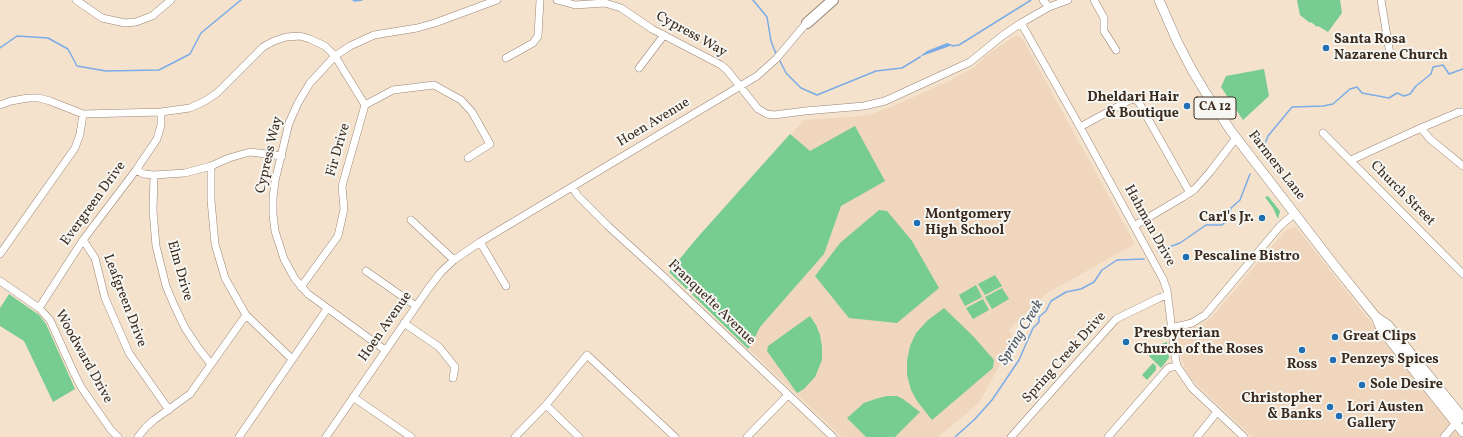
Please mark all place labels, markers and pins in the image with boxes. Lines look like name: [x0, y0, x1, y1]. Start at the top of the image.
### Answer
place label: Santa Rosa Nazarene Church: [1334, 32, 1448, 64]
marker: Santa Rosa Nazarene Church: [1321, 43, 1331, 53]
place label: Dheldari Hair & Boutique: [1087, 90, 1179, 122]
marker: Dheldari Hair & Boutique: [1182, 101, 1192, 111]
place label: Montgomery High School: [925, 207, 1011, 240]
place label: Carl's Jr.: [1199, 210, 1254, 226]
marker: Carl's Jr.: [1257, 213, 1267, 223]
marker: Montgomery High School: [912, 218, 922, 228]
place label: Pescaline Bistro: [1194, 249, 1300, 265]
marker: Pescaline Bistro: [1181, 252, 1191, 262]
place label: Presbyterian Church of the Roses: [1134, 326, 1263, 358]
place label: Great Clips: [1343, 329, 1416, 345]
marker: Great Clips: [1330, 332, 1340, 342]
marker: Presbyterian Church of the Roses: [1121, 337, 1131, 347]
marker: Ross: [1297, 345, 1307, 355]
place label: Penzeys Spices: [1341, 352, 1439, 368]
marker: Penzeys Spices: [1328, 355, 1338, 365]
place label: Ross: [1287, 357, 1317, 373]
place label: Sole Desire: [1370, 377, 1443, 393]
marker: Sole Desire: [1357, 380, 1367, 390]
place label: Christopher & Banks: [1241, 391, 1322, 424]
place label: Lori Austen Gallery: [1347, 400, 1424, 432]
marker: Christopher & Banks: [1325, 402, 1335, 412]
marker: Lori Austen Gallery: [1334, 411, 1344, 421]

